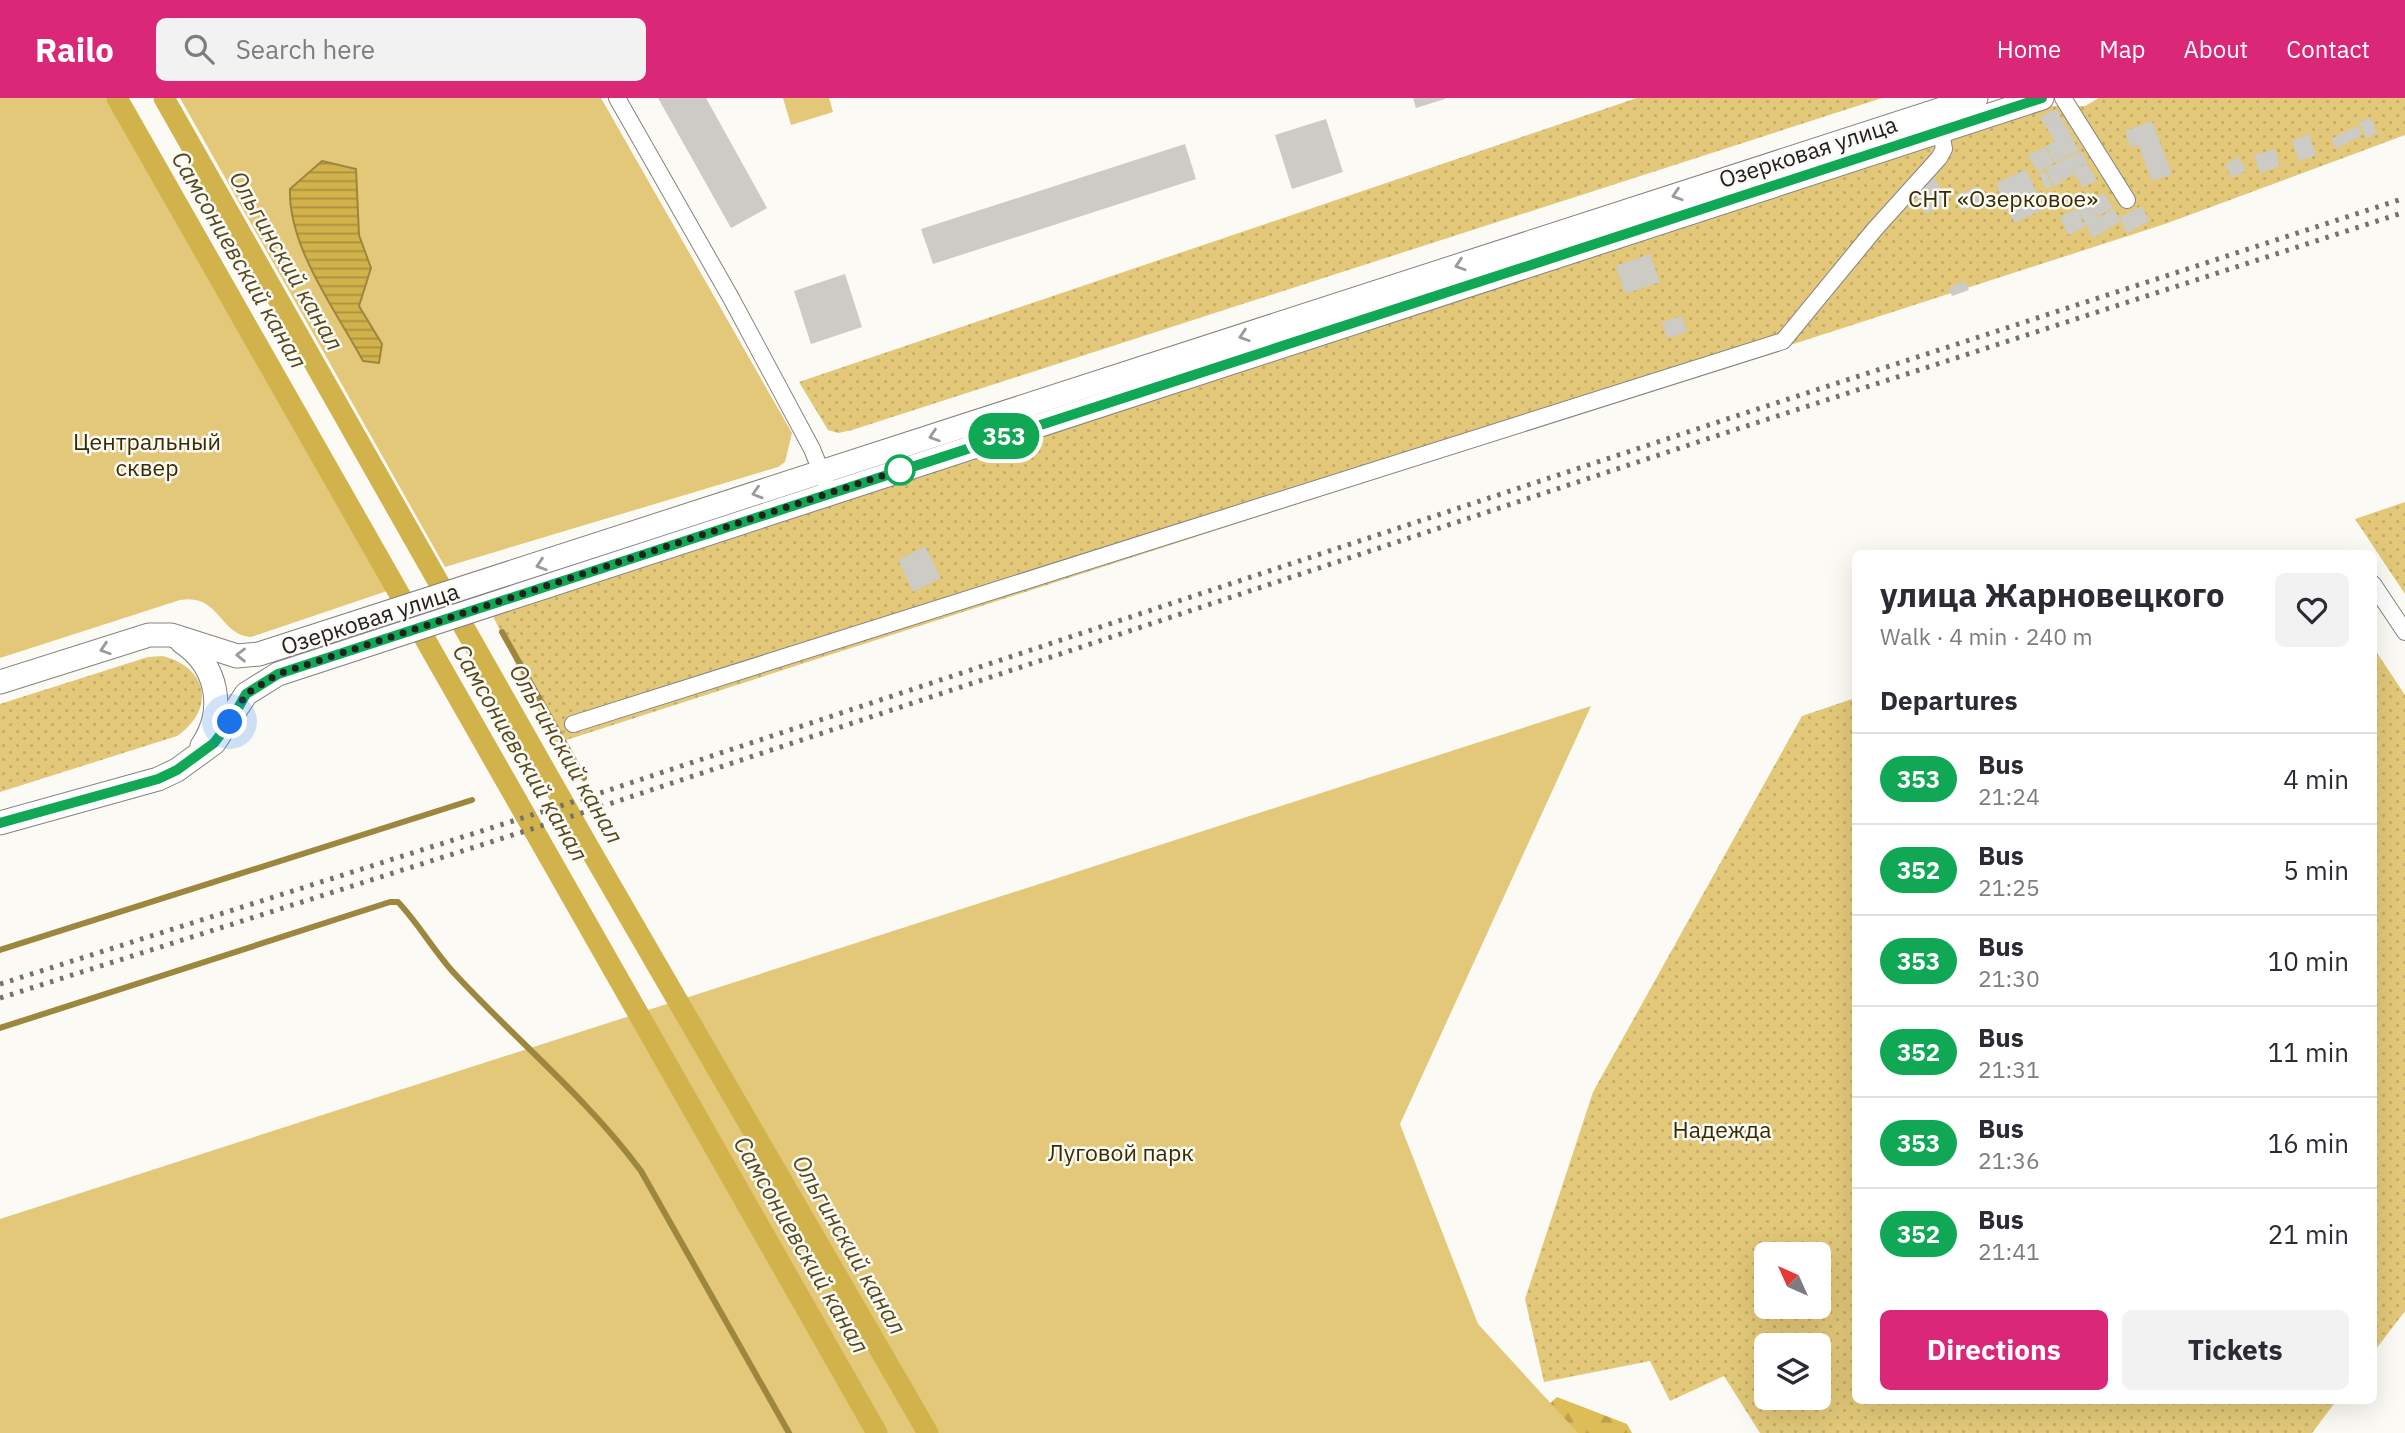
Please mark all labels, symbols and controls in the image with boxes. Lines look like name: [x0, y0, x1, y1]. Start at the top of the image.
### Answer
search box: [156, 18, 646, 81]
text: Railo: [35, 28, 114, 71]
icon: search: [180, 30, 218, 68]
text: Search here: [236, 32, 375, 66]
text: Home: [1997, 33, 2061, 65]
text: Map: [2099, 33, 2145, 65]
text: About: [2183, 33, 2248, 65]
text: Contact: [2286, 33, 2370, 65]
street label: Озерковая улица: [1715, 108, 1900, 194]
water label: Самсониевский канал: [165, 145, 315, 374]
water label: Ольгинский канал: [222, 165, 351, 356]
park label: СНТ «Озерковое»: [1908, 183, 2098, 213]
one-way arrow: [1671, 187, 1683, 201]
one-way arrow: [1455, 257, 1467, 272]
one-way arrow: [1238, 327, 1250, 342]
line badge: 353: [964, 413, 1044, 459]
text: 353: [982, 420, 1026, 452]
park label: Центральный сквер: [73, 426, 221, 482]
one-way arrow: [929, 428, 941, 442]
unlabelled marker: [885, 455, 915, 485]
one-way arrow: [751, 485, 763, 500]
one-way arrow: [535, 556, 547, 571]
text: улица Жарновецкого: [1880, 573, 2225, 616]
button: heart: [2275, 573, 2349, 647]
street label: Озерковая улица: [277, 575, 462, 661]
text: Walk · 4 min · 240 m: [1880, 621, 2093, 651]
water label: Самсониевский канал: [446, 638, 596, 867]
one-way arrow: [100, 640, 112, 655]
one-way arrow: [235, 647, 246, 663]
water label: Ольгинский канал: [502, 658, 631, 849]
text: Departures: [1880, 683, 2018, 717]
your location: [212, 704, 247, 739]
text: Bus: [1978, 747, 2024, 781]
text: 4 min: [2283, 762, 2349, 796]
text: 353: [1897, 763, 1940, 795]
text: 21:24: [1978, 781, 2040, 811]
text: Bus: [1978, 838, 2024, 872]
text: 5 min: [2283, 853, 2349, 887]
text: 352: [1897, 854, 1940, 886]
text: 21:25: [1978, 872, 2040, 902]
text: Bus: [1978, 929, 2024, 963]
text: 10 min: [2268, 944, 2349, 978]
text: 353: [1897, 945, 1940, 977]
text: 21:30: [1978, 963, 2040, 993]
text: Bus: [1978, 1020, 2024, 1054]
text: 11 min: [2268, 1035, 2349, 1069]
text: 352: [1897, 1036, 1940, 1068]
text: 21:31: [1978, 1054, 2040, 1084]
text: Bus: [1978, 1111, 2024, 1145]
park label: Надежда: [1672, 1114, 1772, 1144]
text: 16 min: [2268, 1126, 2349, 1160]
text: 353: [1897, 1127, 1940, 1159]
water label: Самсониевский канал: [727, 1130, 877, 1359]
park label: Луговой парк: [1048, 1137, 1194, 1167]
text: 21:36: [1978, 1145, 2040, 1175]
water label: Ольгинский канал: [785, 1149, 914, 1340]
text: Bus: [1978, 1202, 2024, 1236]
text: 21 min: [2268, 1217, 2349, 1251]
text: 352: [1897, 1218, 1940, 1250]
text: 21:41: [1978, 1236, 2040, 1266]
north arrow: [1754, 1242, 1830, 1320]
map controls: [1754, 1242, 1831, 1410]
button: Directions: [1880, 1310, 2108, 1390]
button: Tickets: [2122, 1310, 2349, 1390]
button: layers: [1754, 1333, 1831, 1410]

